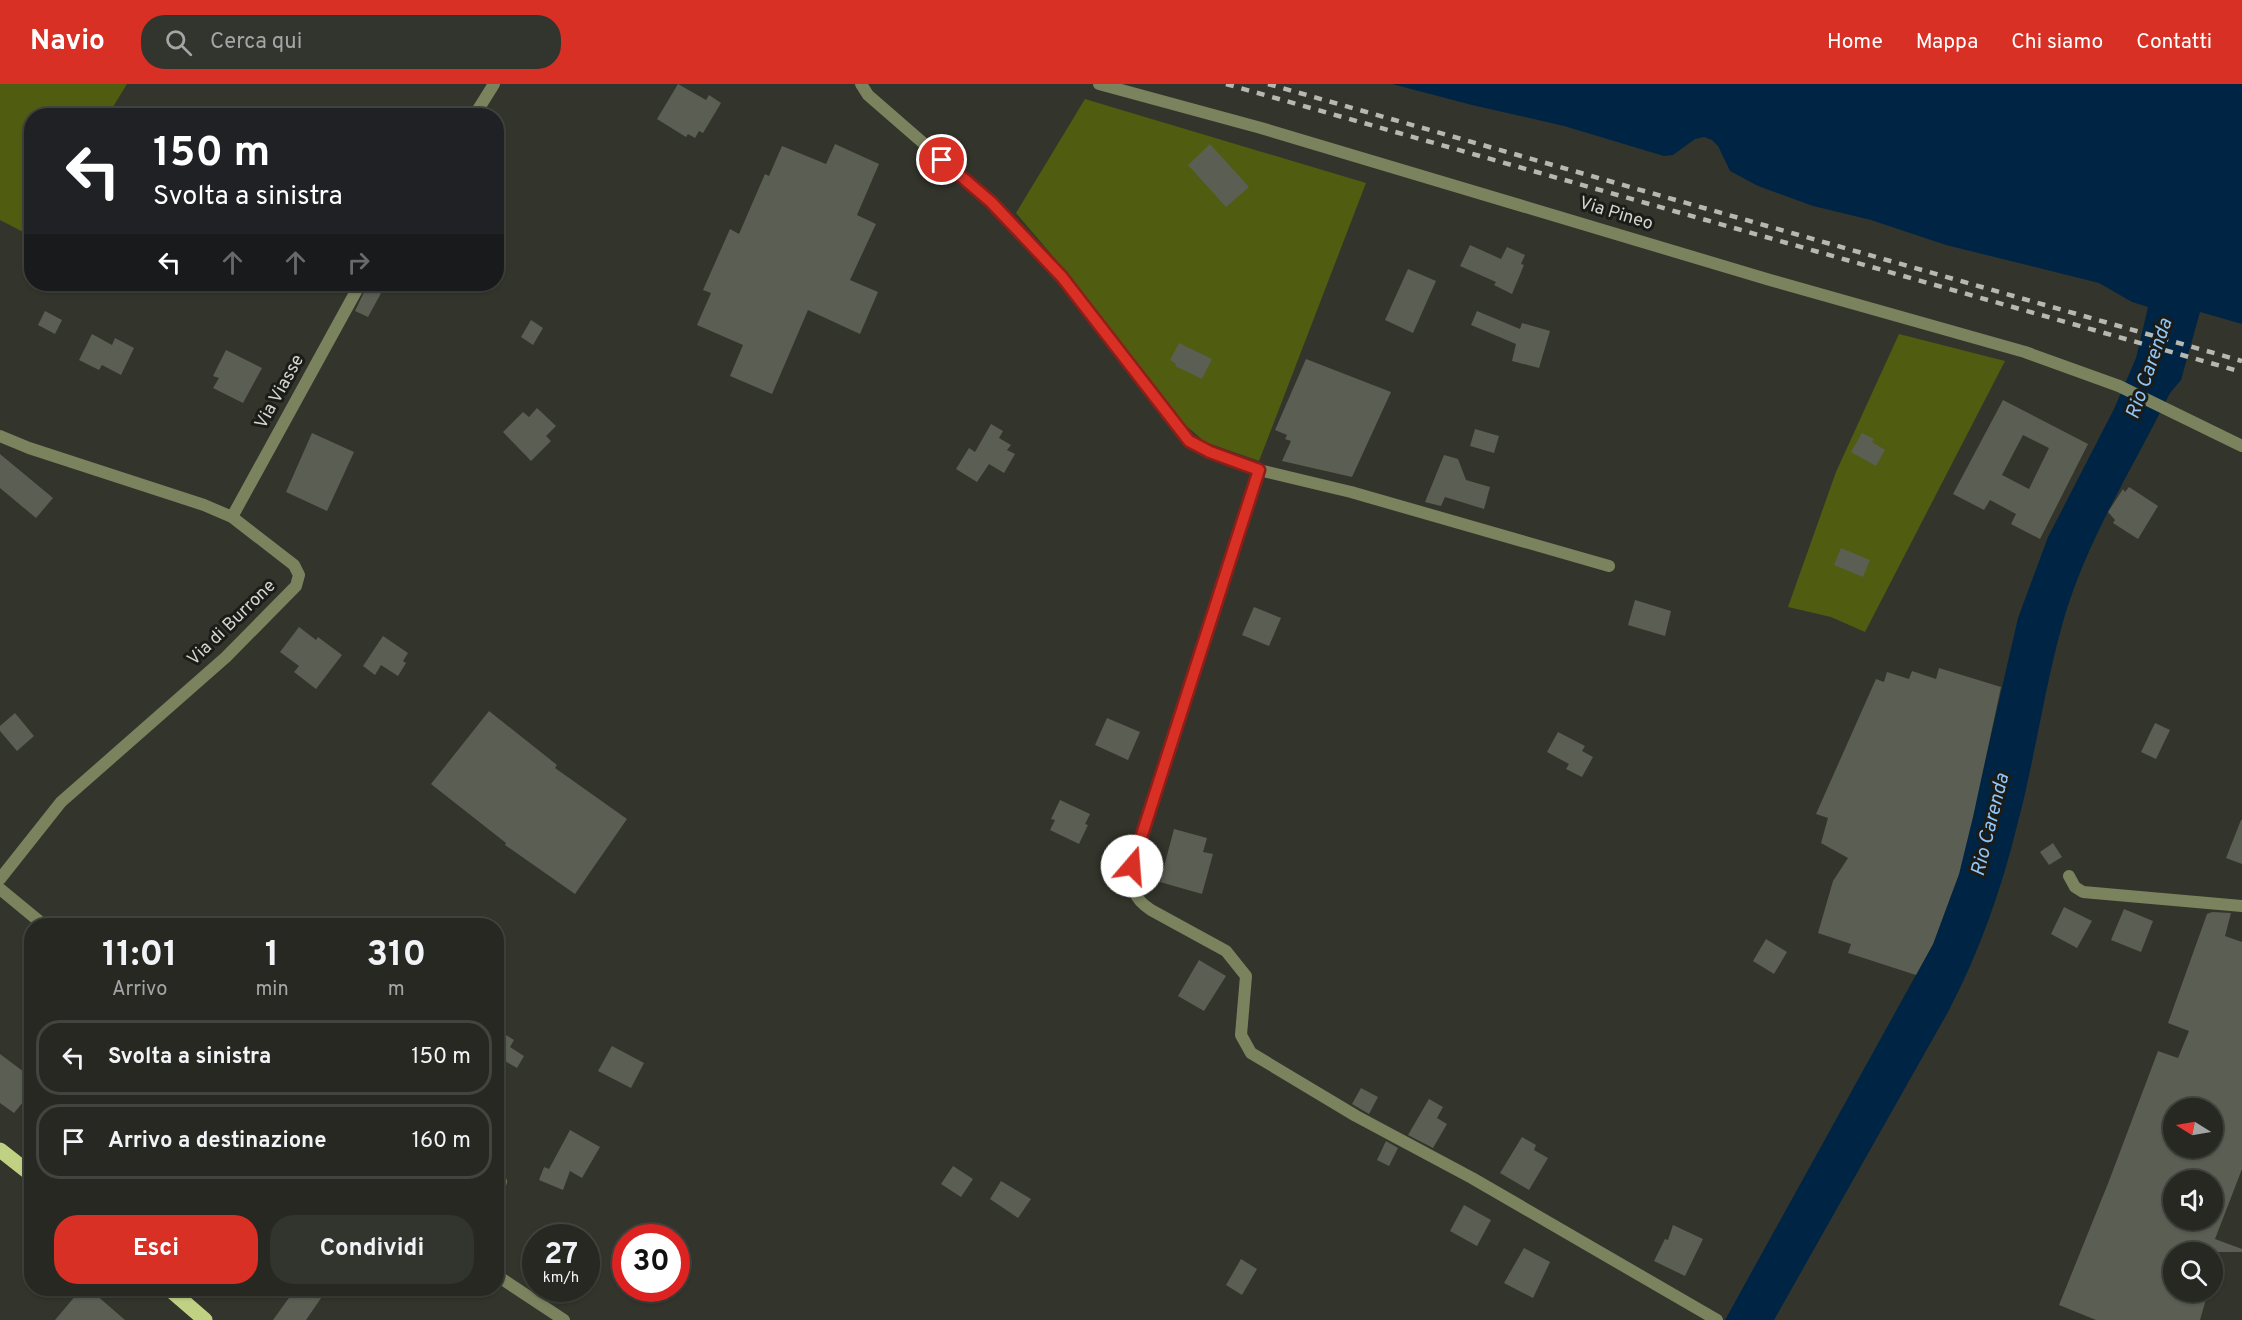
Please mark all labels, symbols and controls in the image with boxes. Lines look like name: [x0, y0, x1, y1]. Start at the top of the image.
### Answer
search box: [141, 15, 561, 69]
text: Navio: [30, 24, 105, 60]
icon: search: [162, 26, 195, 59]
text: Cerca qui: [210, 29, 302, 56]
text: Home: [1827, 29, 1883, 56]
text: Mappa: [1916, 29, 1978, 56]
text: Chi siamo: [2011, 29, 2103, 56]
text: Contatti: [2136, 29, 2212, 56]
text: 150 m: [153, 128, 270, 181]
icon: left: [54, 132, 132, 210]
pin: [916, 134, 967, 185]
icon: arrive: [925, 143, 958, 176]
text: Svolta a sinistra: [153, 180, 343, 214]
street label: Via Pineo: [1576, 192, 1656, 236]
icon: left: [153, 246, 186, 279]
icon: ahead: [216, 246, 249, 279]
icon: ahead: [279, 246, 312, 279]
icon: right: [342, 246, 375, 279]
water label: Rio Carenda: [2121, 314, 2180, 423]
street label: Via Viasse: [250, 351, 310, 433]
street label: Via di Burrone: [183, 575, 281, 671]
water label: Rio Carenda: [1966, 770, 2016, 879]
position arrow: [1100, 834, 1164, 898]
text: 11:01: [102, 933, 178, 979]
text: 1: [265, 933, 279, 979]
text: 310: [367, 933, 426, 979]
text: Arrivo: [112, 977, 167, 1003]
text: min: [255, 977, 289, 1003]
text: m: [388, 977, 405, 1003]
icon: left: [57, 1041, 90, 1074]
text: Svolta a sinistra: [108, 1044, 271, 1071]
text: 150 m: [411, 1044, 471, 1071]
north arrow: [2163, 1098, 2223, 1158]
map controls: [2163, 1098, 2223, 1302]
icon: arrive: [57, 1125, 90, 1158]
text: Arrivo a destinazione: [108, 1128, 326, 1155]
text: 160 m: [412, 1128, 471, 1155]
button: sound: [2163, 1170, 2223, 1230]
button: Esci: [54, 1215, 258, 1284]
button: Condividi: [270, 1215, 474, 1284]
speed limit sign: 30: [612, 1224, 690, 1302]
text: 27: [544, 1237, 578, 1274]
button: search: [2163, 1242, 2223, 1302]
text: km/h: [543, 1269, 579, 1288]

